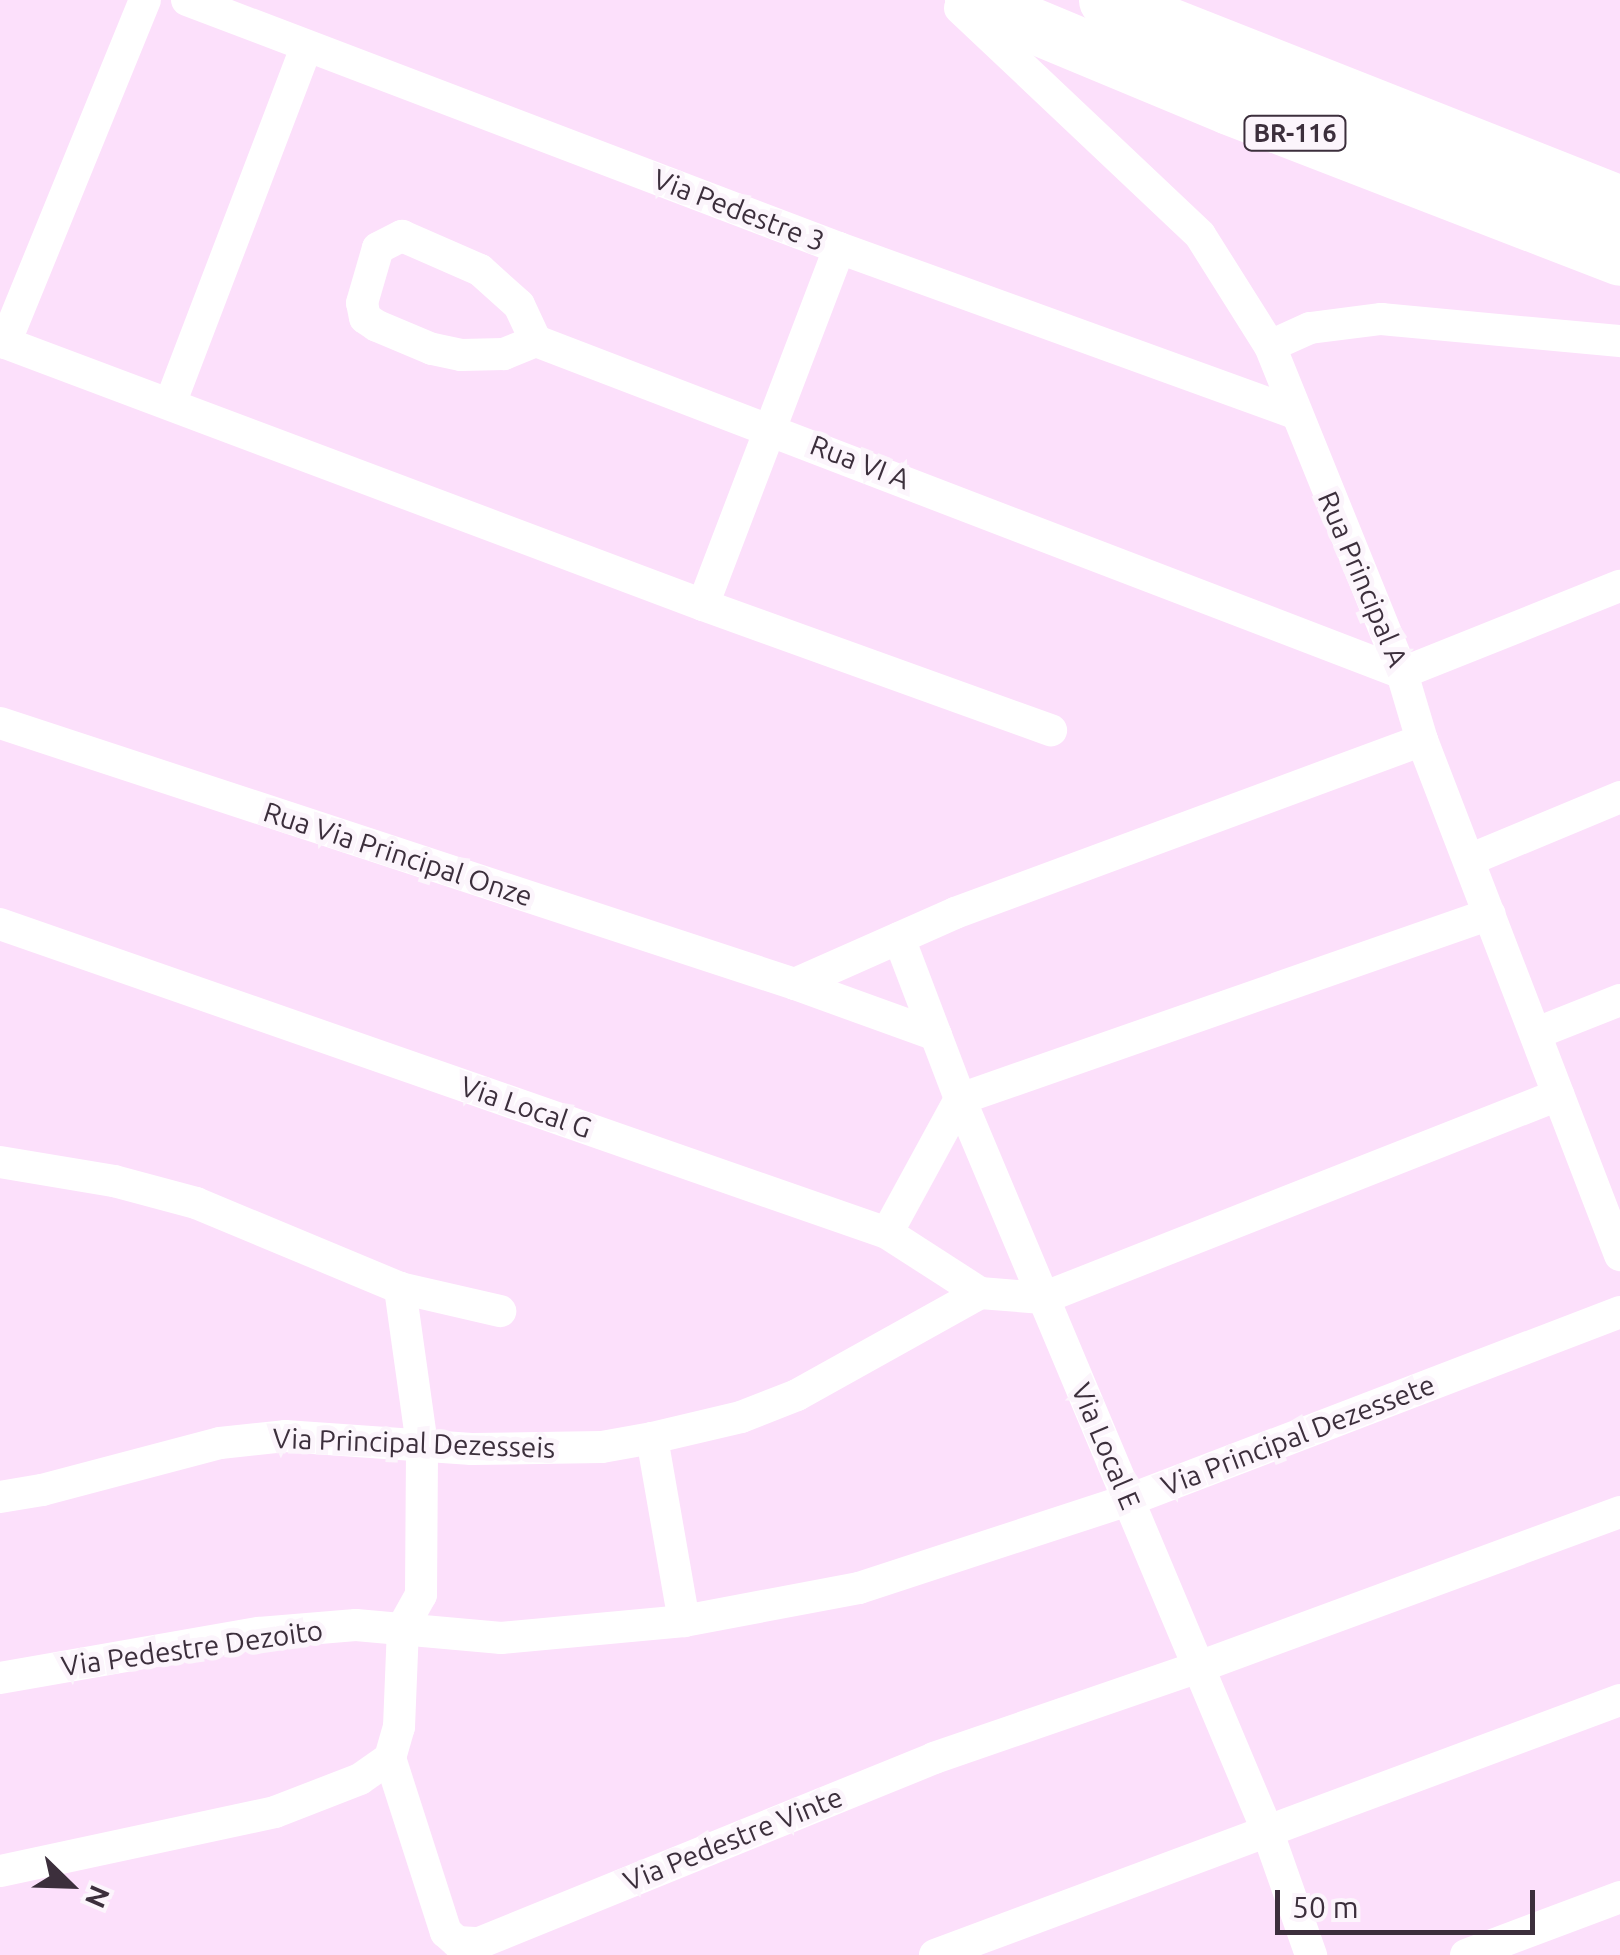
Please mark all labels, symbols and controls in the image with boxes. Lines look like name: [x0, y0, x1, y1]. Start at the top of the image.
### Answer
road number: BR-116: [1242, 113, 1348, 153]
street label: Via Pedestre 3: [648, 162, 830, 258]
street label: Rua VI A: [806, 428, 914, 496]
street label: Rua Principal A: [1311, 486, 1415, 672]
street label: Rua Via Principal Onze: [259, 795, 537, 913]
street label: Via Local G: [456, 1069, 596, 1145]
street label: Via Principal Dezessete: [1156, 1367, 1440, 1503]
street label: Via Local E: [1064, 1378, 1148, 1514]
street label: Via Principal Dezesseis: [272, 1421, 556, 1465]
street label: Via Pedestre Dezoito: [59, 1613, 325, 1683]
street label: Via Pedestre Vinte: [619, 1780, 847, 1898]
north arrow: [20, 1835, 120, 1935]
scale bar: [1280, 1870, 1540, 1932]
text: N: [80, 1881, 116, 1913]
text: 50 m: [1292, 1890, 1359, 1924]

